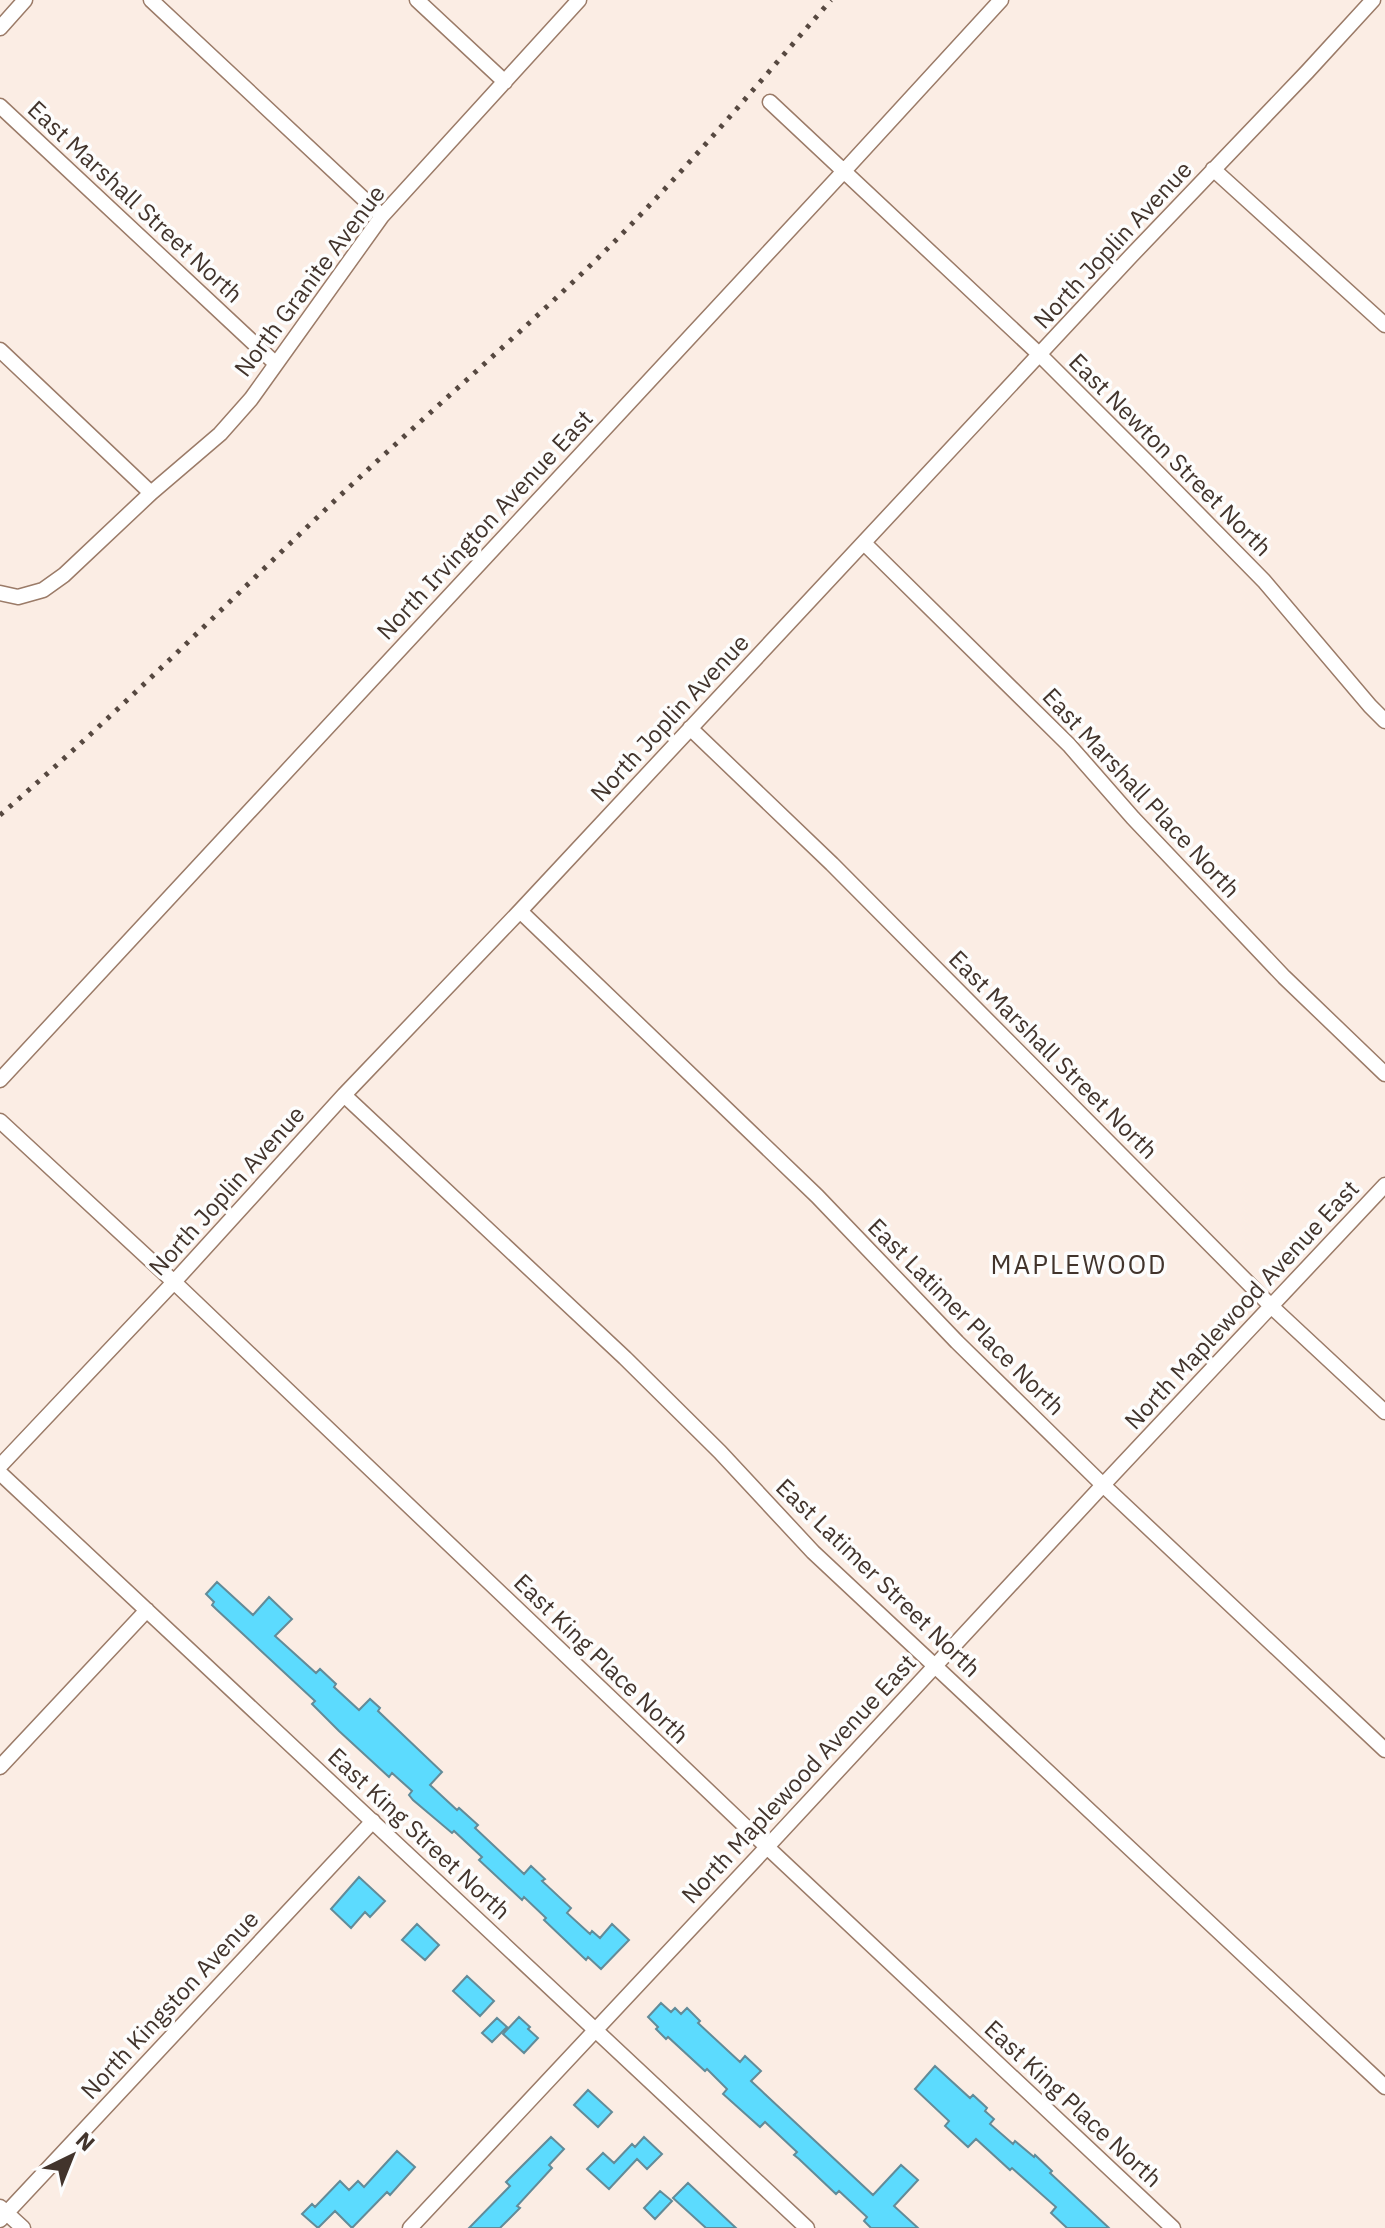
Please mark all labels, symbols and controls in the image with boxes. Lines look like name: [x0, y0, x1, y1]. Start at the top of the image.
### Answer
street label: East Marshall Street North: [21, 93, 250, 310]
street label: North Joplin Avenue: [1026, 153, 1199, 335]
street label: North Granite Avenue: [227, 178, 392, 383]
street label: East Newton Street North: [1062, 346, 1279, 563]
street label: North Irvington Avenue East: [369, 402, 599, 646]
street label: North Joplin Avenue: [583, 626, 756, 808]
street label: East Marshall Place North: [1036, 680, 1248, 904]
street label: East Marshall Street North: [942, 943, 1165, 1166]
street label: North Joplin Avenue: [141, 1098, 311, 1282]
street label: North Maplewood Avenue East: [1117, 1173, 1366, 1436]
street label: East Latimer Place North: [861, 1211, 1072, 1422]
district label: MAPLEWOOD: [990, 1247, 1168, 1281]
street label: East Latimer Street North: [769, 1471, 988, 1684]
street label: East King Place North: [507, 1566, 696, 1750]
street label: North Maplewood Avenue East: [674, 1647, 923, 1910]
street label: East King Street North: [322, 1740, 518, 1926]
street label: North Kingston Avenue: [73, 1903, 265, 2106]
street label: East King Place North: [978, 2013, 1169, 2194]
north arrow: [32, 2116, 112, 2196]
text: N: [70, 2125, 102, 2157]

